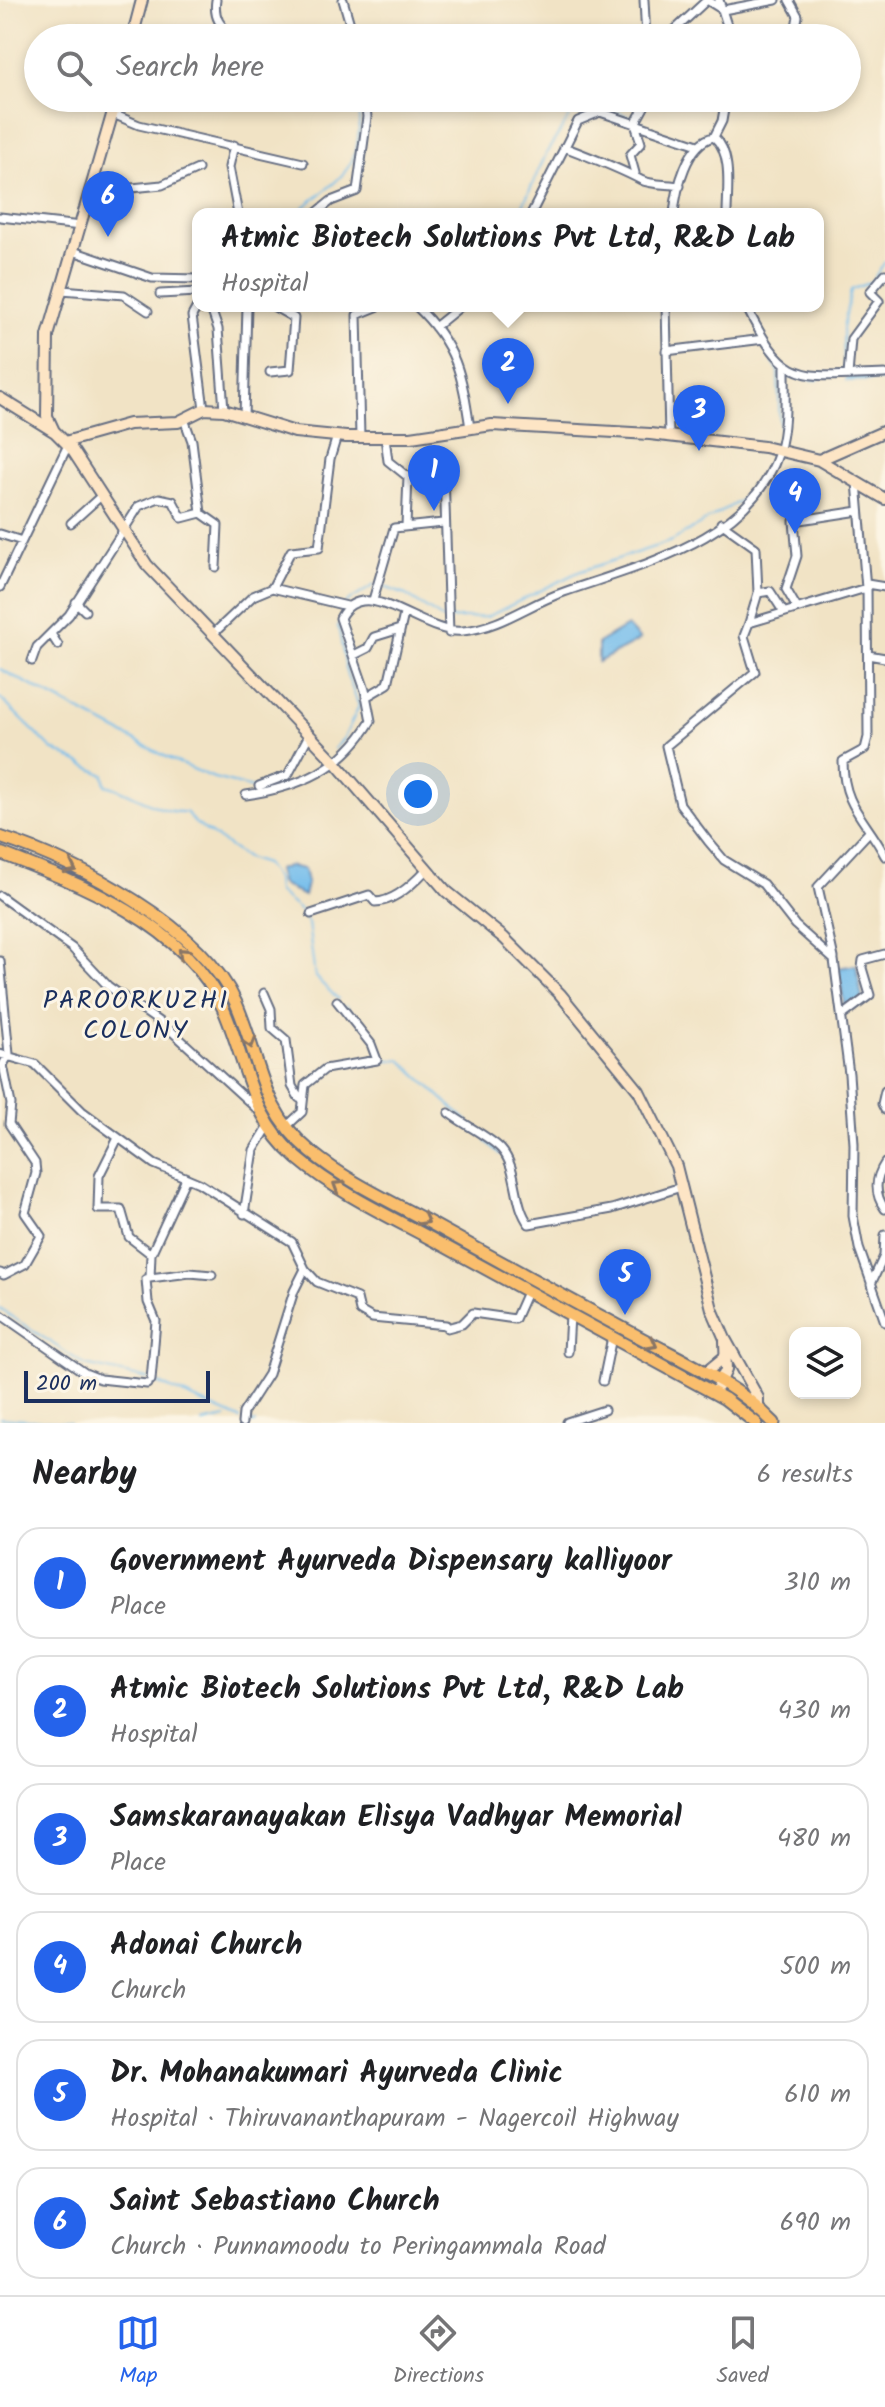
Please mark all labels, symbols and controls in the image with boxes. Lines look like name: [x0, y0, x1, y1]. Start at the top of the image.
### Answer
search box: [24, 24, 861, 112]
text: Search here: [116, 44, 264, 92]
icon: search: [52, 46, 96, 90]
pin: 6: [82, 171, 134, 237]
popup: [192, 208, 824, 312]
text: Atmic Biotech Solutions Pvt Ltd, R&D Lab: [221, 215, 795, 263]
text: Hospital: [221, 263, 309, 305]
pin: 2: [482, 338, 534, 404]
pin: 3: [673, 385, 725, 451]
pin: 1: [408, 445, 460, 511]
pin: 4: [769, 468, 821, 534]
your location: [398, 774, 438, 814]
one-way arrow: [63, 859, 78, 874]
one-way arrow: [178, 948, 192, 962]
district label: PAROORKUZHI COLONY: [43, 980, 229, 1052]
one-way arrow: [240, 1035, 256, 1049]
one-way arrow: [332, 1181, 346, 1196]
one-way arrow: [415, 1210, 430, 1226]
pin: 5: [599, 1249, 651, 1315]
map controls: [789, 1327, 861, 1399]
button: layers: [789, 1327, 861, 1399]
one-way arrow: [644, 1334, 659, 1349]
scale bar: [24, 1367, 210, 1403]
text: 200 m: [36, 1367, 97, 1402]
text: Nearby: [32, 1448, 137, 1502]
text: 6 results: [757, 1454, 853, 1496]
text: Government Ayurveda Dispensary kalliyoor: [110, 1538, 672, 1586]
text: 1: [56, 1562, 64, 1604]
text: 310 m: [784, 1562, 851, 1604]
text: Place: [110, 1586, 166, 1628]
text: Atmic Biotech Solutions Pvt Ltd, R&D Lab: [110, 1666, 684, 1714]
text: 2: [52, 1690, 68, 1732]
text: 430 m: [778, 1690, 851, 1732]
text: Hospital: [110, 1714, 198, 1756]
text: Samskaranayakan Elisya Vadhyar Memorial: [110, 1794, 682, 1842]
text: 3: [53, 1818, 67, 1860]
text: 480 m: [777, 1818, 851, 1860]
text: Place: [110, 1842, 166, 1884]
text: Adonai Church: [110, 1922, 302, 1970]
text: 4: [53, 1946, 67, 1988]
text: 500 m: [780, 1946, 851, 1988]
text: Church: [110, 1970, 186, 2012]
text: Dr. Mohanakumari Ayurveda Clinic: [110, 2050, 563, 2098]
text: 5: [53, 2074, 67, 2116]
text: 610 m: [784, 2074, 851, 2116]
text: Hospital · Thiruvananthapuram - Nagercoil Highway: [110, 2098, 679, 2140]
text: Saint Sebastiano Church: [110, 2178, 440, 2226]
text: 6: [53, 2202, 67, 2244]
text: 690 m: [780, 2202, 851, 2244]
text: Church · Punnamoodu to Peringammala Road: [110, 2226, 606, 2268]
tab: Map: [116, 2311, 160, 2394]
tab: Directions: [393, 2311, 484, 2394]
tab: Saved: [717, 2311, 769, 2394]

